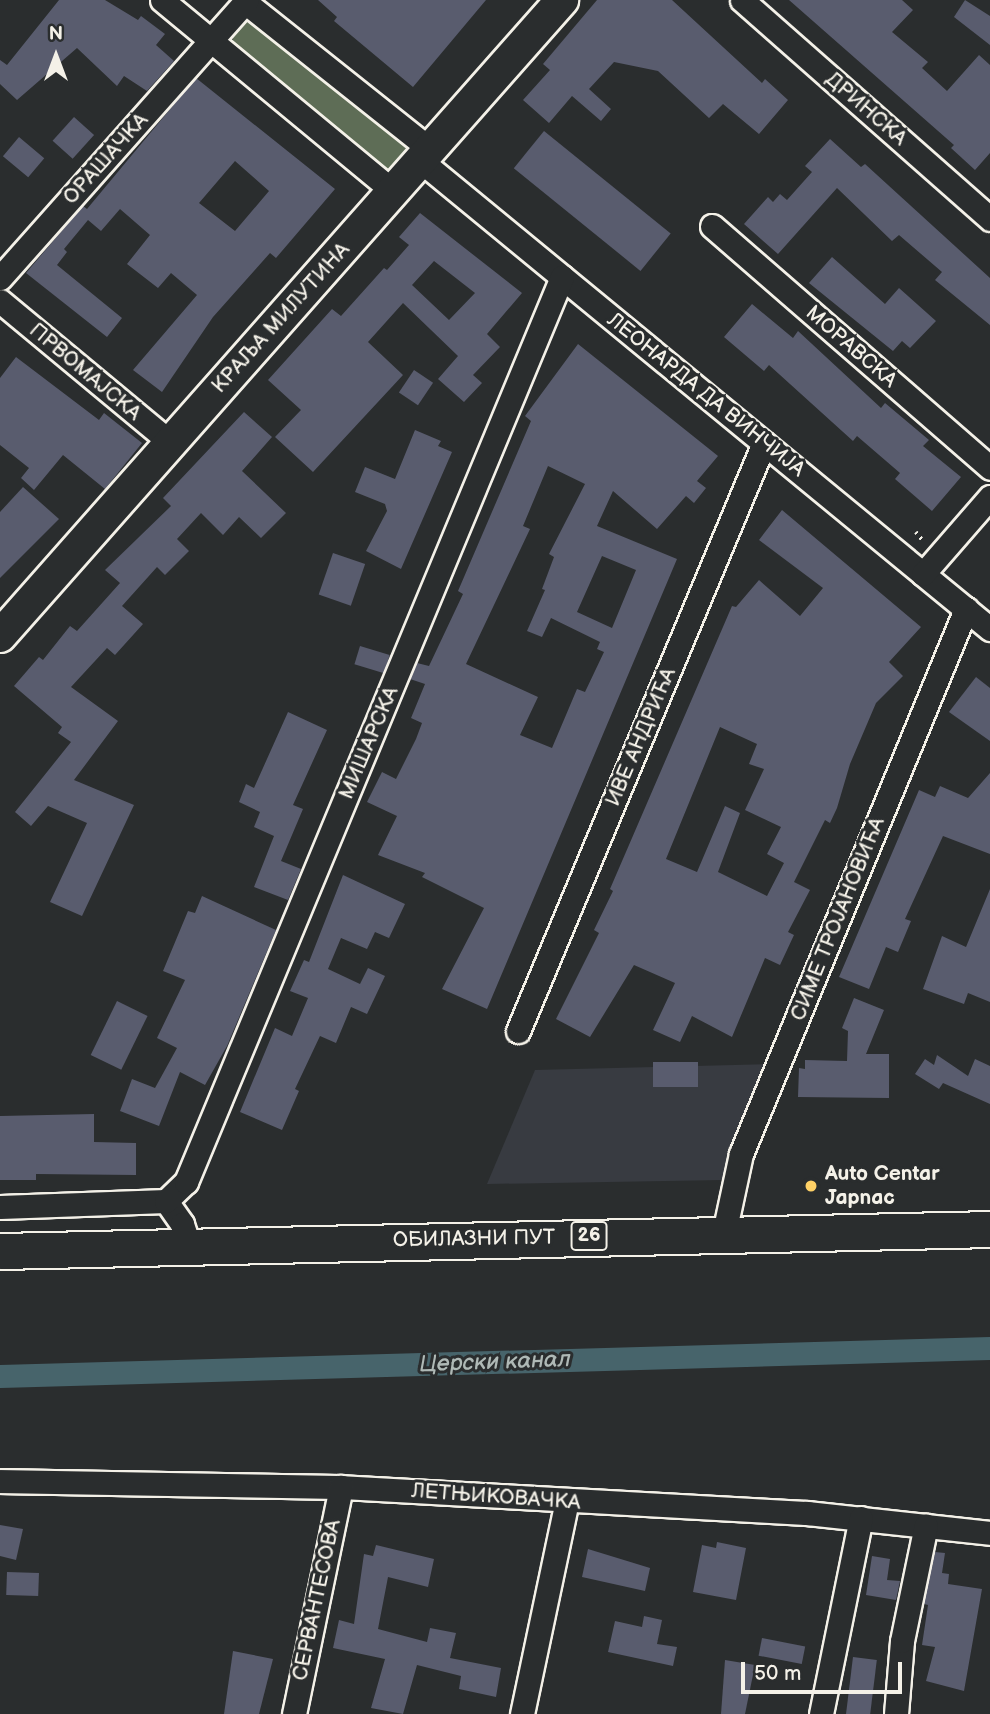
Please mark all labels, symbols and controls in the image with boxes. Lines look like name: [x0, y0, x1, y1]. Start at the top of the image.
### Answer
north arrow: [21, 21, 91, 91]
text: N: [49, 23, 63, 46]
street label: ДРИНСКА: [820, 67, 912, 151]
street label: ОРАШАЧКА: [58, 108, 154, 210]
street label: КРАЉА МИЛУТИНА: [207, 237, 355, 399]
street label: МОРАВСКА: [800, 301, 902, 393]
street label: ЛЕОНАРДА ДА ВИНЧИЈА: [602, 308, 810, 482]
street label: ПРВОМАЈСКА: [24, 318, 146, 426]
street label: ИВЕ АНДРИЋА: [600, 664, 682, 810]
street label: МИШАРСКА: [334, 683, 404, 803]
street label: СИМЕ ТРОЈАНОВИЋА: [786, 814, 890, 1024]
place label: Auto Centar Japnac: [825, 1161, 940, 1211]
marker: Auto Centar Japnac: [803, 1178, 819, 1194]
road number: 26: [570, 1220, 608, 1252]
street label: ОБИЛАЗНИ ПУТ: [393, 1225, 555, 1253]
water label: Церски канал: [419, 1346, 571, 1378]
street label: ЛЕТЊИКОВАЧКА: [411, 1479, 581, 1515]
street label: СЕРВАНТЕСОВА: [288, 1517, 346, 1683]
scale bar: [745, 1648, 906, 1692]
text: 50 m: [754, 1661, 801, 1686]

